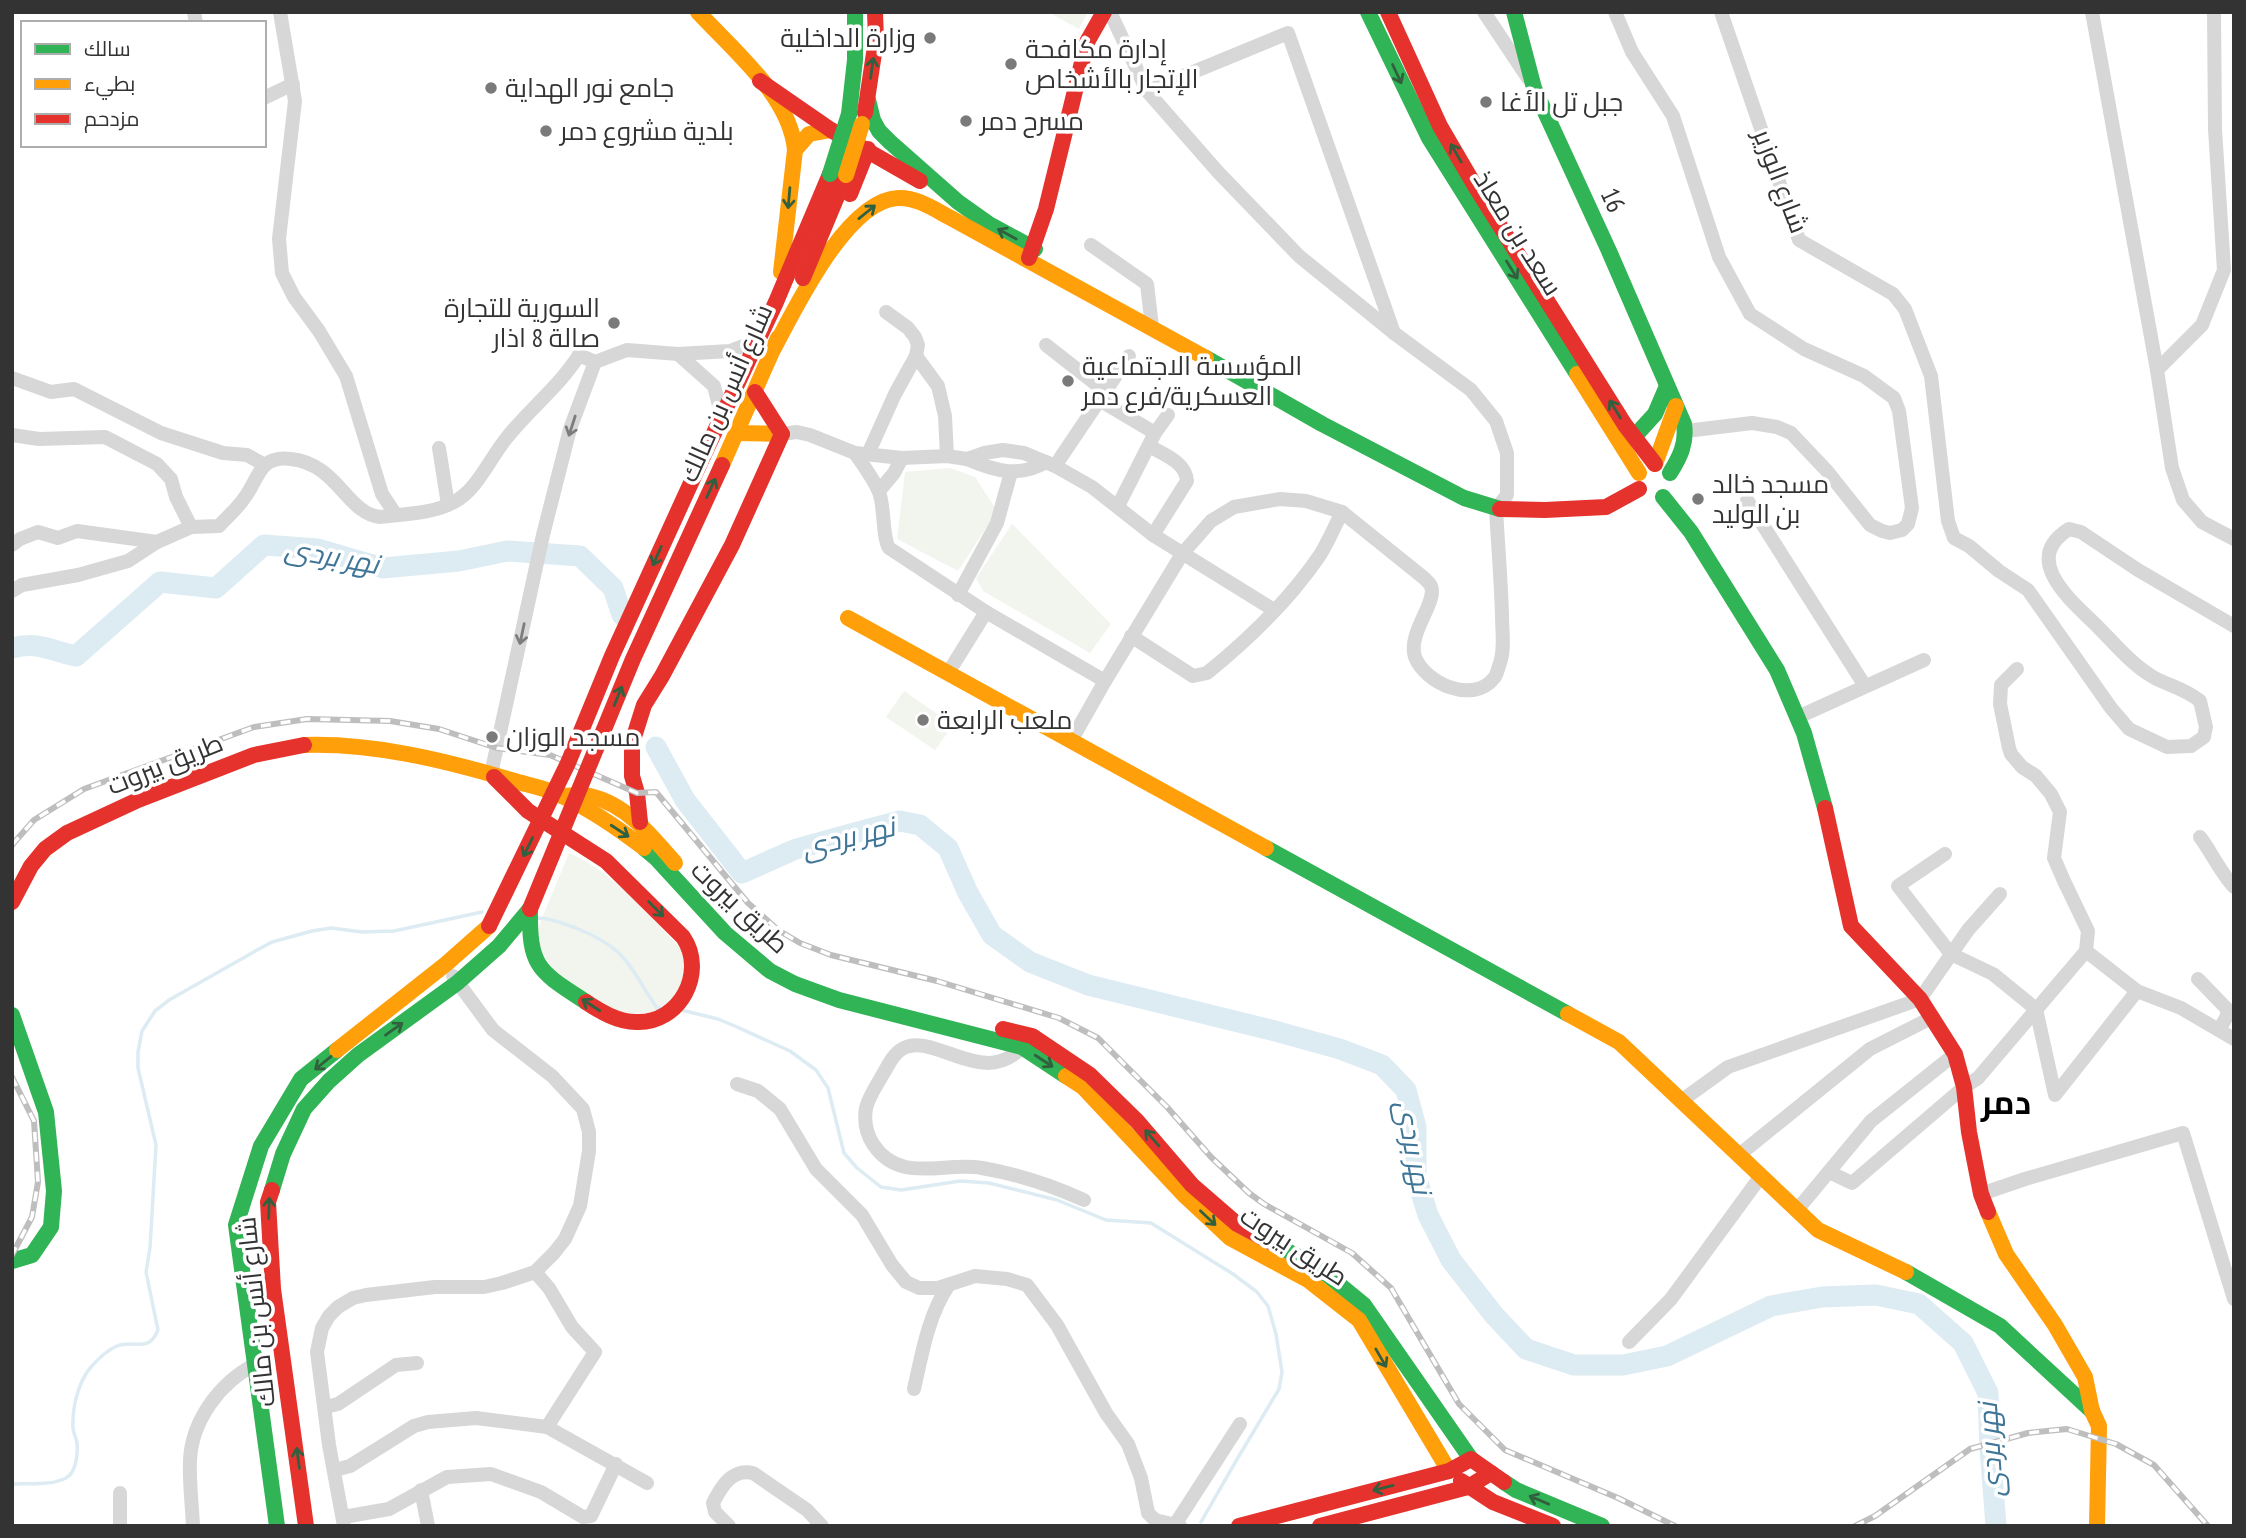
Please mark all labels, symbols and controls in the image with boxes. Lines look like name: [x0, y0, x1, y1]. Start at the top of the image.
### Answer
legend: [21, 21, 266, 147]
place label: وزارة الداخلية: [780, 21, 916, 54]
marker: وزارة الداخلية: [922, 30, 938, 46]
place label: إدارة مكافحة الإتجار بالأشخاص: [1025, 32, 1199, 96]
text: سالك: [84, 35, 131, 62]
marker: إدارة مكافحة الإتجار بالأشخاص: [1003, 56, 1019, 72]
one-way arrow: [866, 58, 879, 80]
one-way arrow: [1391, 63, 1404, 84]
text: بطيء: [84, 70, 135, 100]
place label: جامع نور الهداية: [505, 71, 674, 105]
marker: جامع نور الهداية: [483, 80, 499, 96]
place label: جبل تل الأغا: [1500, 85, 1623, 118]
marker: جبل تل الأغا: [1478, 94, 1494, 110]
place label: مسرح دمر: [978, 104, 1084, 138]
text: مزدحم: [84, 105, 139, 133]
marker: مسرح دمر: [958, 113, 974, 129]
place label: بلدية مشروع دمر: [558, 114, 734, 148]
street label: شارع الوزير: [1745, 122, 1816, 238]
marker: بلدية مشروع دمر: [538, 123, 554, 139]
one-way arrow: [1449, 144, 1463, 164]
street label: سعد بن معاذ: [1467, 164, 1570, 301]
street label: 16: [1594, 182, 1633, 217]
one-way arrow: [782, 186, 795, 209]
one-way arrow: [857, 204, 875, 219]
one-way arrow: [998, 227, 1018, 241]
one-way arrow: [1505, 260, 1520, 279]
place label: السورية للتجارة صالة 8 اذار: [444, 291, 600, 354]
street label: شارع أنس بن مالك: [672, 299, 780, 487]
marker: السورية للتجارة صالة 8 اذار: [606, 315, 622, 331]
place label: المؤسسة الاجتماعية العسكرية/فرع دمر: [1080, 349, 1302, 413]
marker: المؤسسة الاجتماعية العسكرية/فرع دمر: [1060, 373, 1076, 389]
one-way arrow: [1608, 399, 1622, 419]
one-way arrow: [565, 415, 577, 437]
place label: مسجد خالد بن الوليد: [1712, 467, 1829, 530]
one-way arrow: [705, 478, 718, 499]
marker: مسجد خالد بن الوليد: [1690, 491, 1706, 507]
water label: نهر بردى: [282, 529, 384, 582]
one-way arrow: [650, 545, 663, 567]
one-way arrow: [514, 622, 527, 644]
one-way arrow: [612, 686, 625, 707]
place label: ملعب الرابعة: [937, 703, 1072, 736]
marker: ملعب الرابعة: [915, 712, 931, 728]
place label: مسجد الوزان: [506, 720, 640, 753]
street label: طريق بيروت: [102, 725, 228, 802]
marker: مسجد الوزان: [484, 729, 500, 745]
water label: نهر بردى: [797, 806, 901, 866]
one-way arrow: [609, 824, 629, 838]
one-way arrow: [521, 836, 534, 857]
street label: طريق بيروت: [684, 853, 796, 960]
one-way arrow: [648, 901, 665, 918]
one-way arrow: [581, 998, 601, 1012]
one-way arrow: [385, 1021, 403, 1036]
one-way arrow: [1034, 1054, 1053, 1069]
one-way arrow: [314, 1055, 332, 1070]
district label: دمر: [1980, 1080, 2031, 1123]
water label: نهر بردى: [1387, 1097, 1442, 1199]
one-way arrow: [1144, 1129, 1160, 1147]
one-way arrow: [263, 1197, 276, 1220]
street label: طريق بيروت: [1234, 1199, 1354, 1293]
one-way arrow: [1199, 1209, 1216, 1226]
street label: شارع أنس بن مالك: [229, 1215, 283, 1409]
one-way arrow: [1375, 1348, 1389, 1368]
water label: نهر بردى: [1968, 1399, 2011, 1499]
one-way arrow: [291, 1447, 304, 1470]
one-way arrow: [1372, 1482, 1394, 1495]
one-way arrow: [1529, 1492, 1550, 1505]

